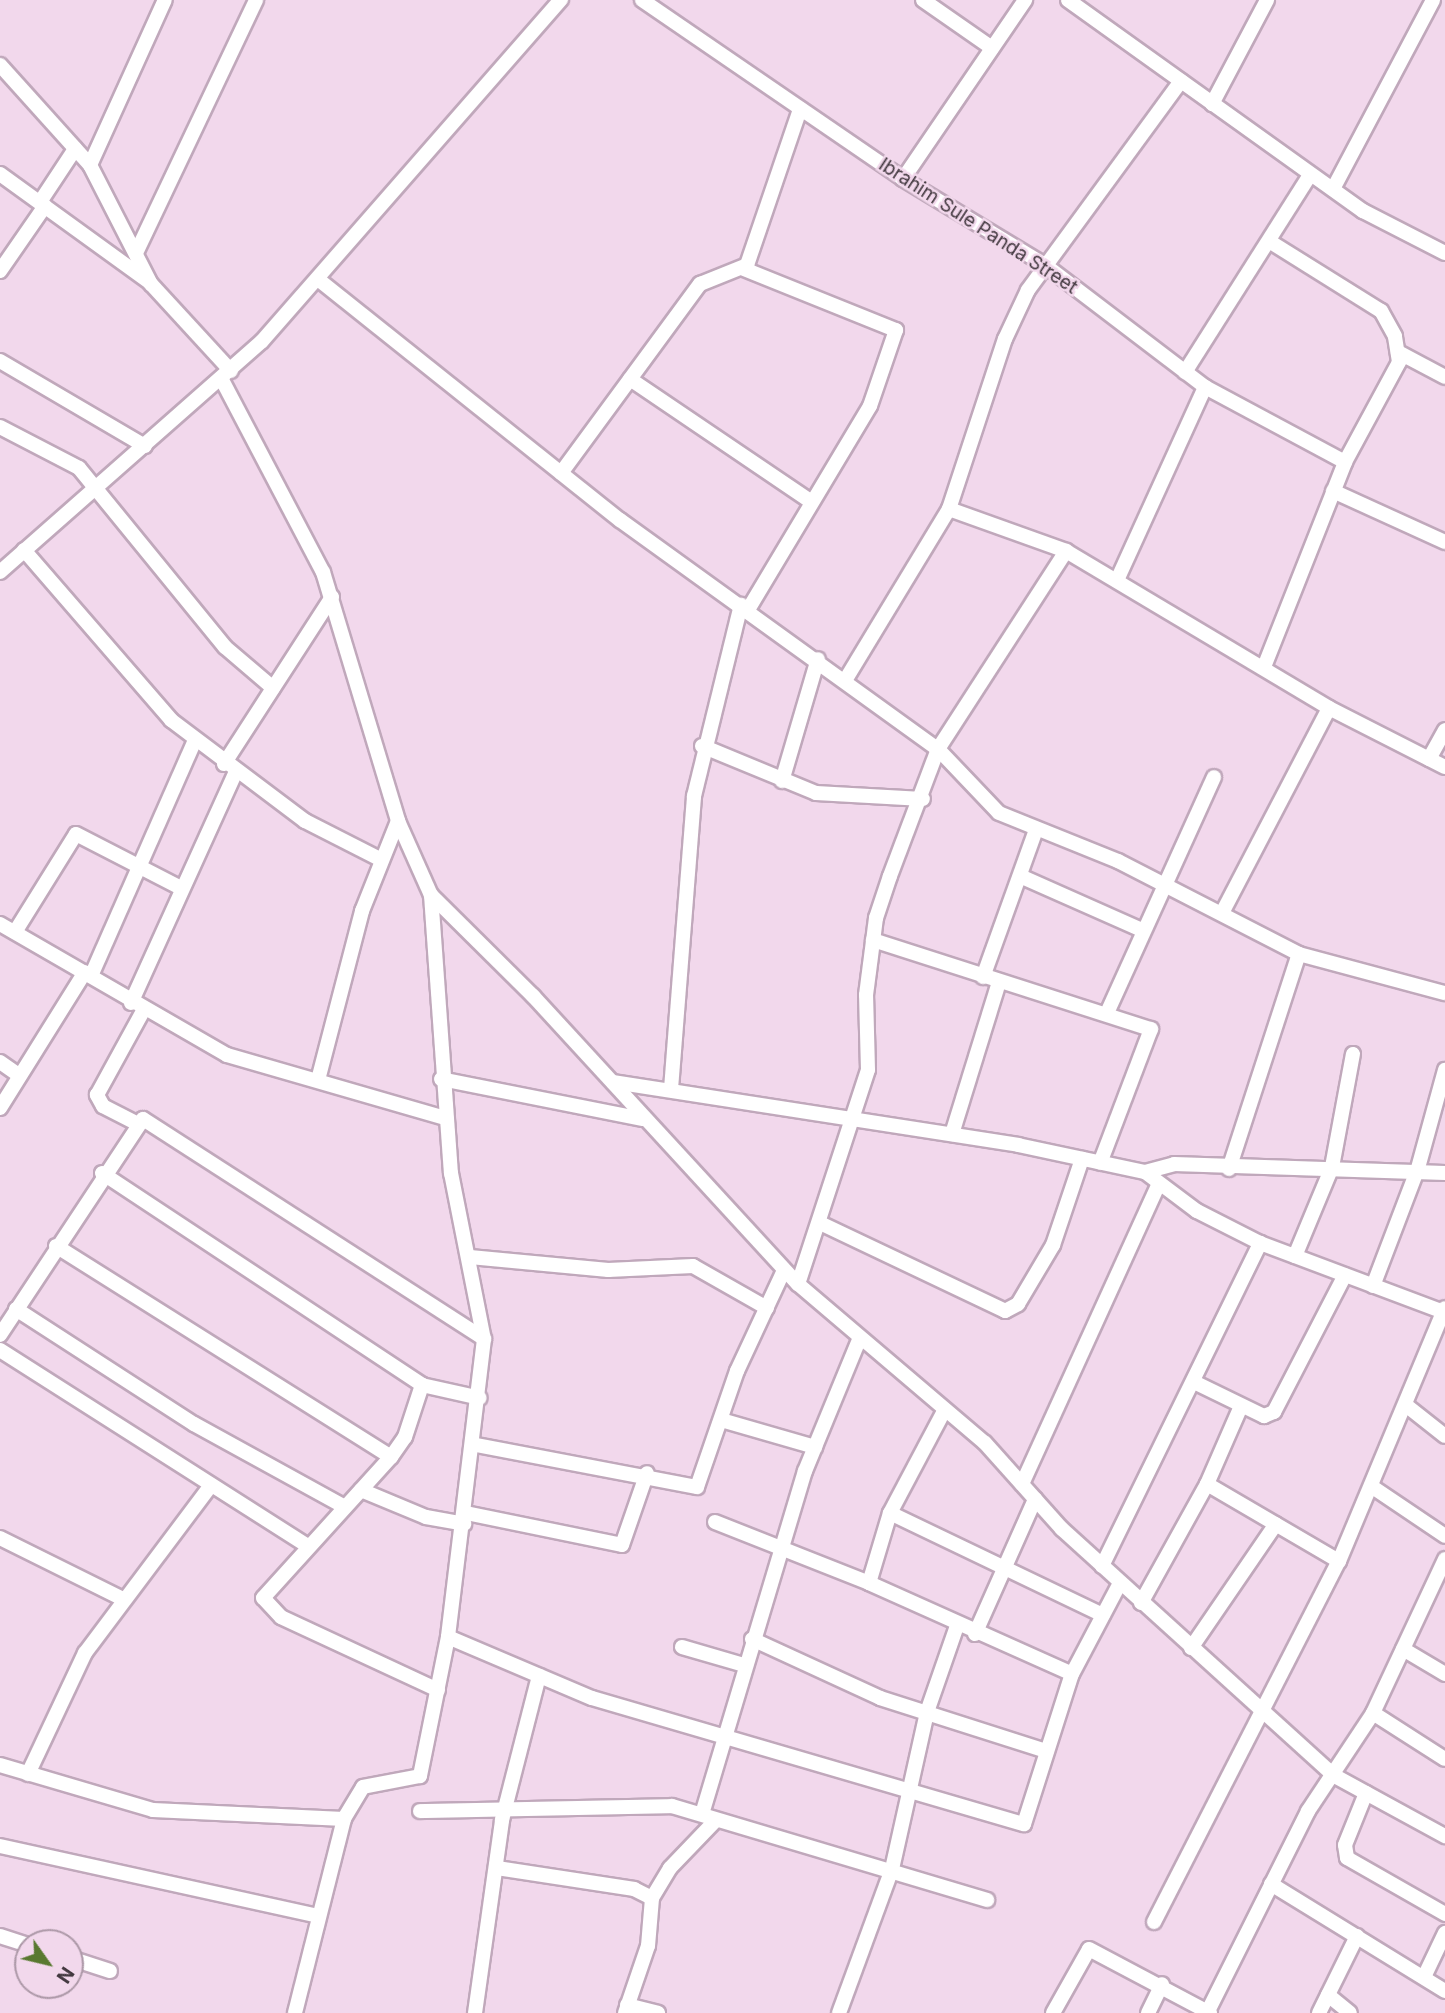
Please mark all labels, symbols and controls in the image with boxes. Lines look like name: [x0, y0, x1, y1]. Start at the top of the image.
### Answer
street label: Ibrahim Sule Panda Street: [874, 153, 1082, 299]
north arrow: [14, 1929, 84, 1999]
text: N: [52, 1962, 79, 1987]

